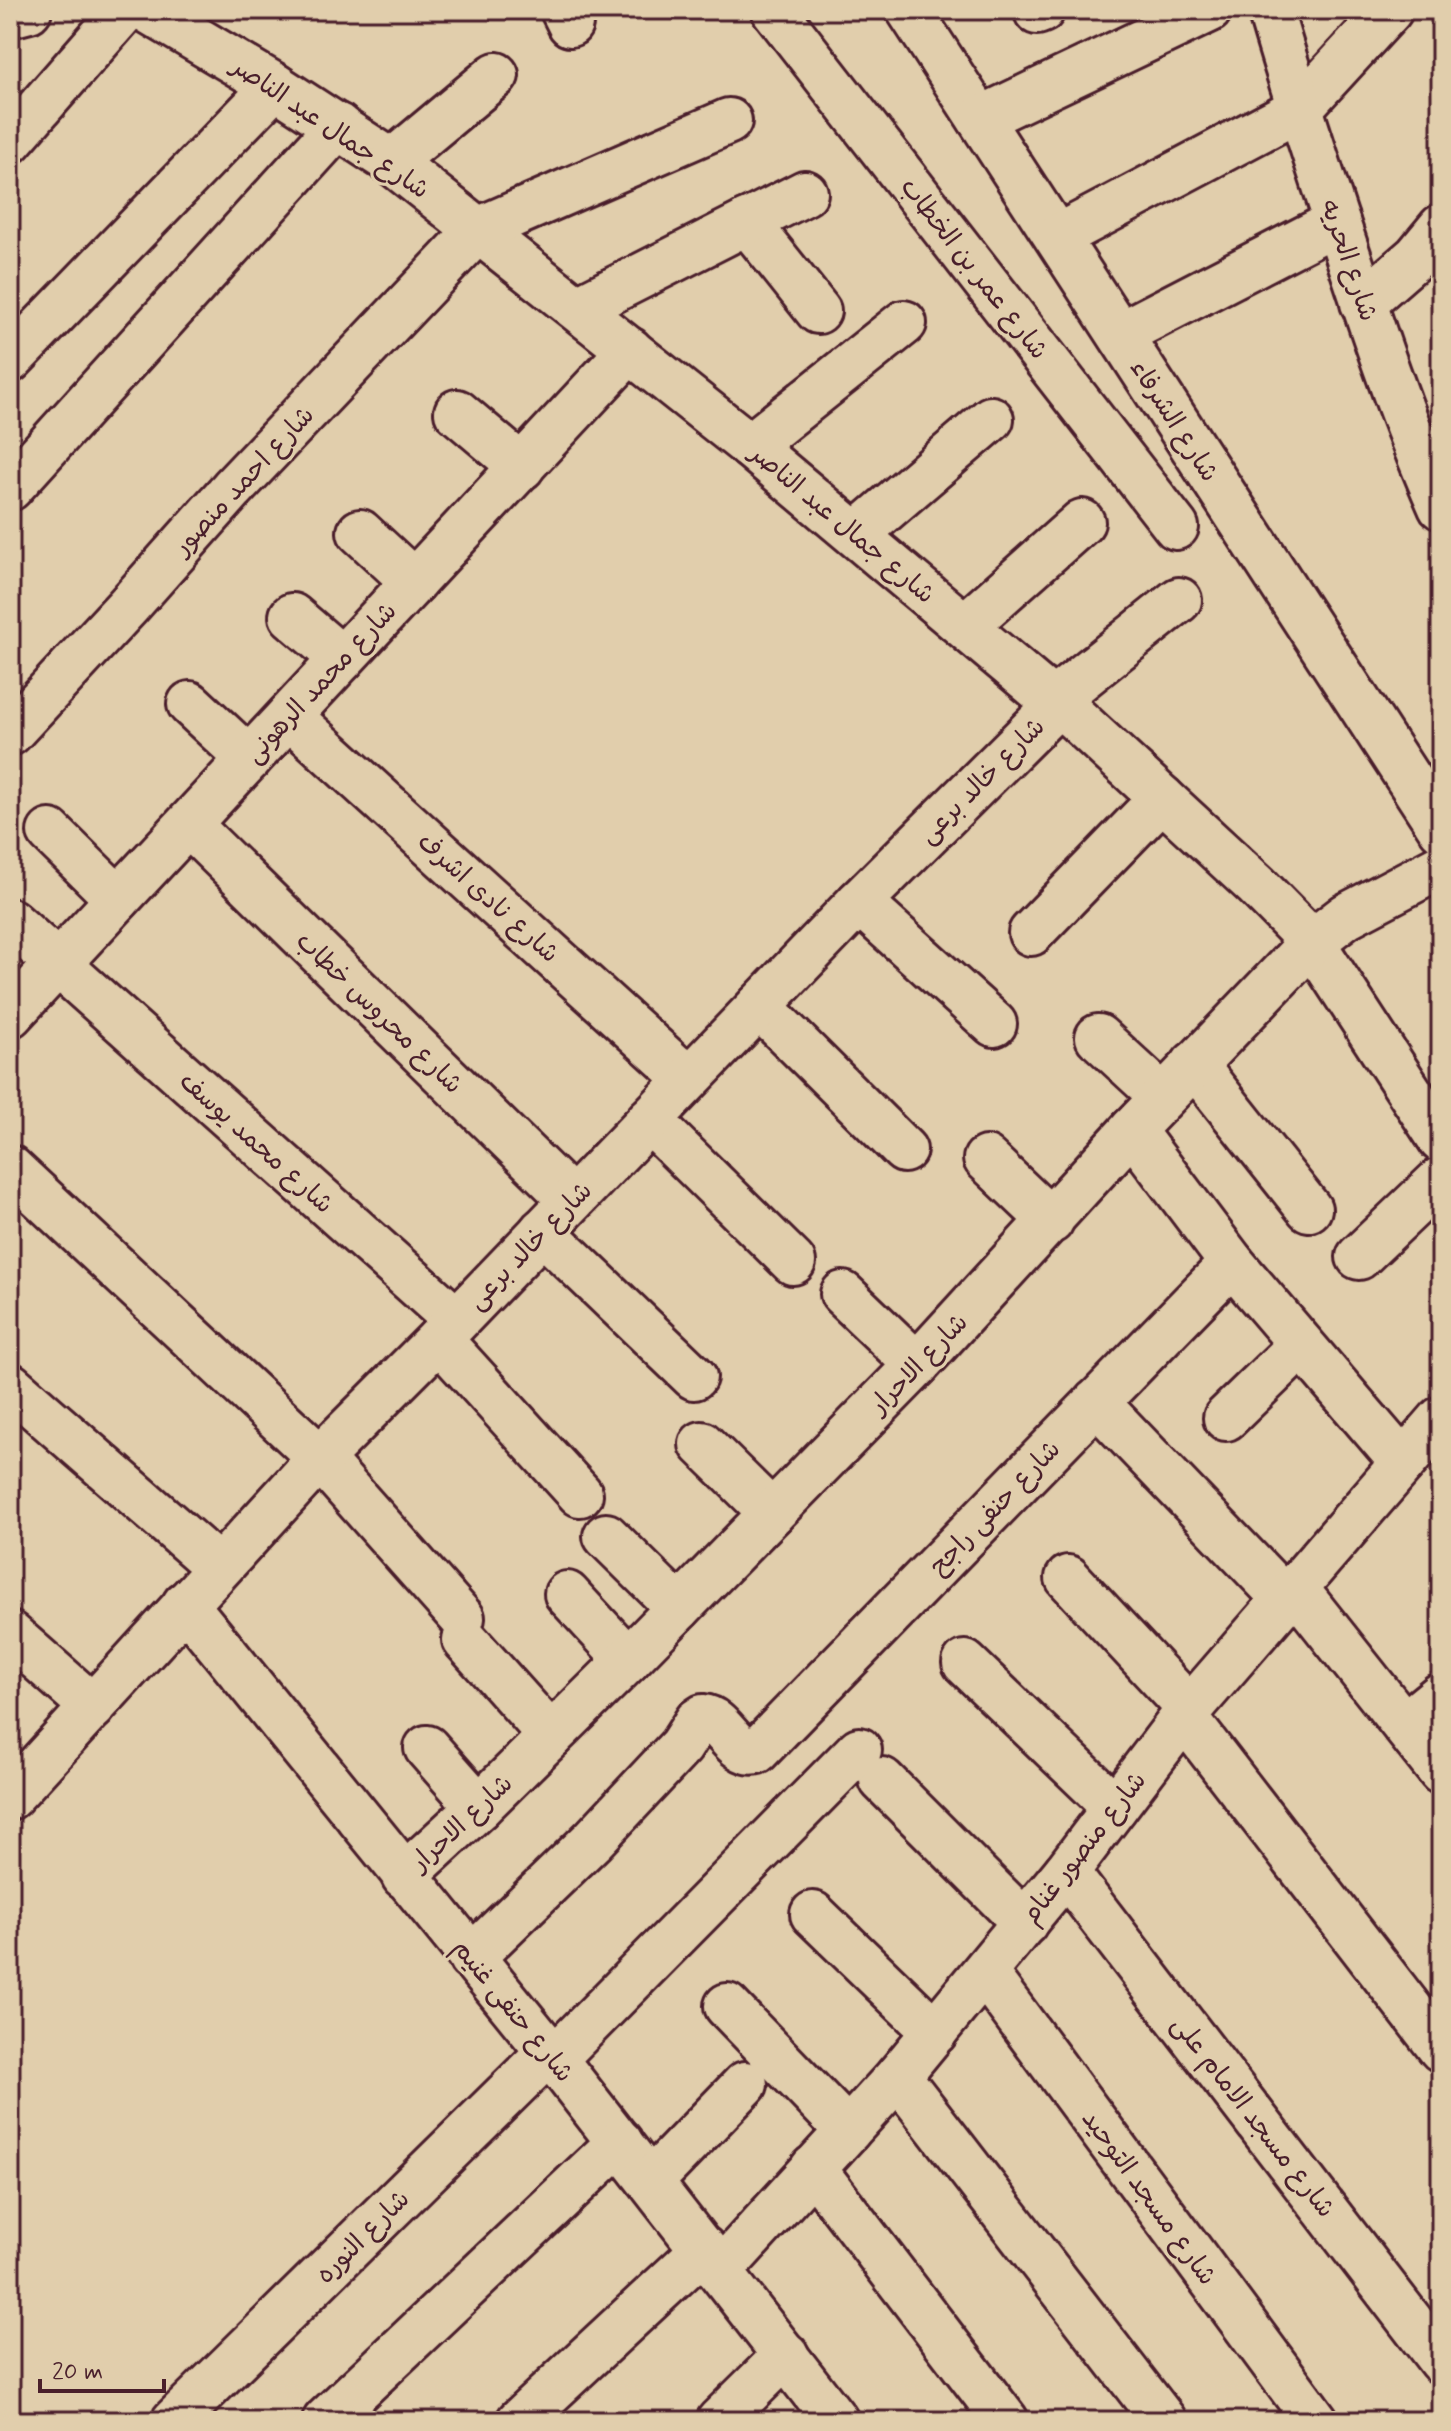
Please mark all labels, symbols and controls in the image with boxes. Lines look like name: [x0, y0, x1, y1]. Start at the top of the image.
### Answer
street label: شارع جمال عبد الناصر: [223, 49, 435, 207]
street label: شارع عمر بن الخطاب: [892, 171, 1055, 367]
street label: شارع الحريه: [1311, 195, 1385, 326]
street label: شارع الشرفاء: [1121, 353, 1226, 489]
street label: شارع احمد منصور: [165, 399, 323, 565]
street label: شارع جمال عبد الناصر: [741, 436, 941, 612]
street label: شارع محمد الرهونى: [238, 596, 405, 771]
street label: شارع خالد برعى: [912, 711, 1053, 852]
street label: شارع نادى اشرف: [410, 826, 566, 971]
street label: شارع محروس خطاب: [288, 925, 469, 1102]
street label: شارع محمد يوسف: [171, 1065, 340, 1222]
street label: شارع خالد برعى: [461, 1175, 600, 1318]
street label: شارع الاحرار: [861, 1307, 976, 1424]
street label: شارع حنفى راجح: [922, 1433, 1069, 1583]
street label: شارع منصور غنام: [1014, 1765, 1156, 1932]
street label: شارع الاحرار: [402, 1767, 521, 1881]
street label: شارع حنفى غنيم: [443, 1933, 581, 2091]
street label: شارع مسجد الامام على: [1162, 2009, 1342, 2226]
street label: شارع مسجد التوحيد: [1073, 2104, 1223, 2293]
street label: شارع النوره: [309, 2183, 418, 2292]
scale bar: [40, 2343, 164, 2393]
text: 20 m: [52, 2357, 103, 2388]

